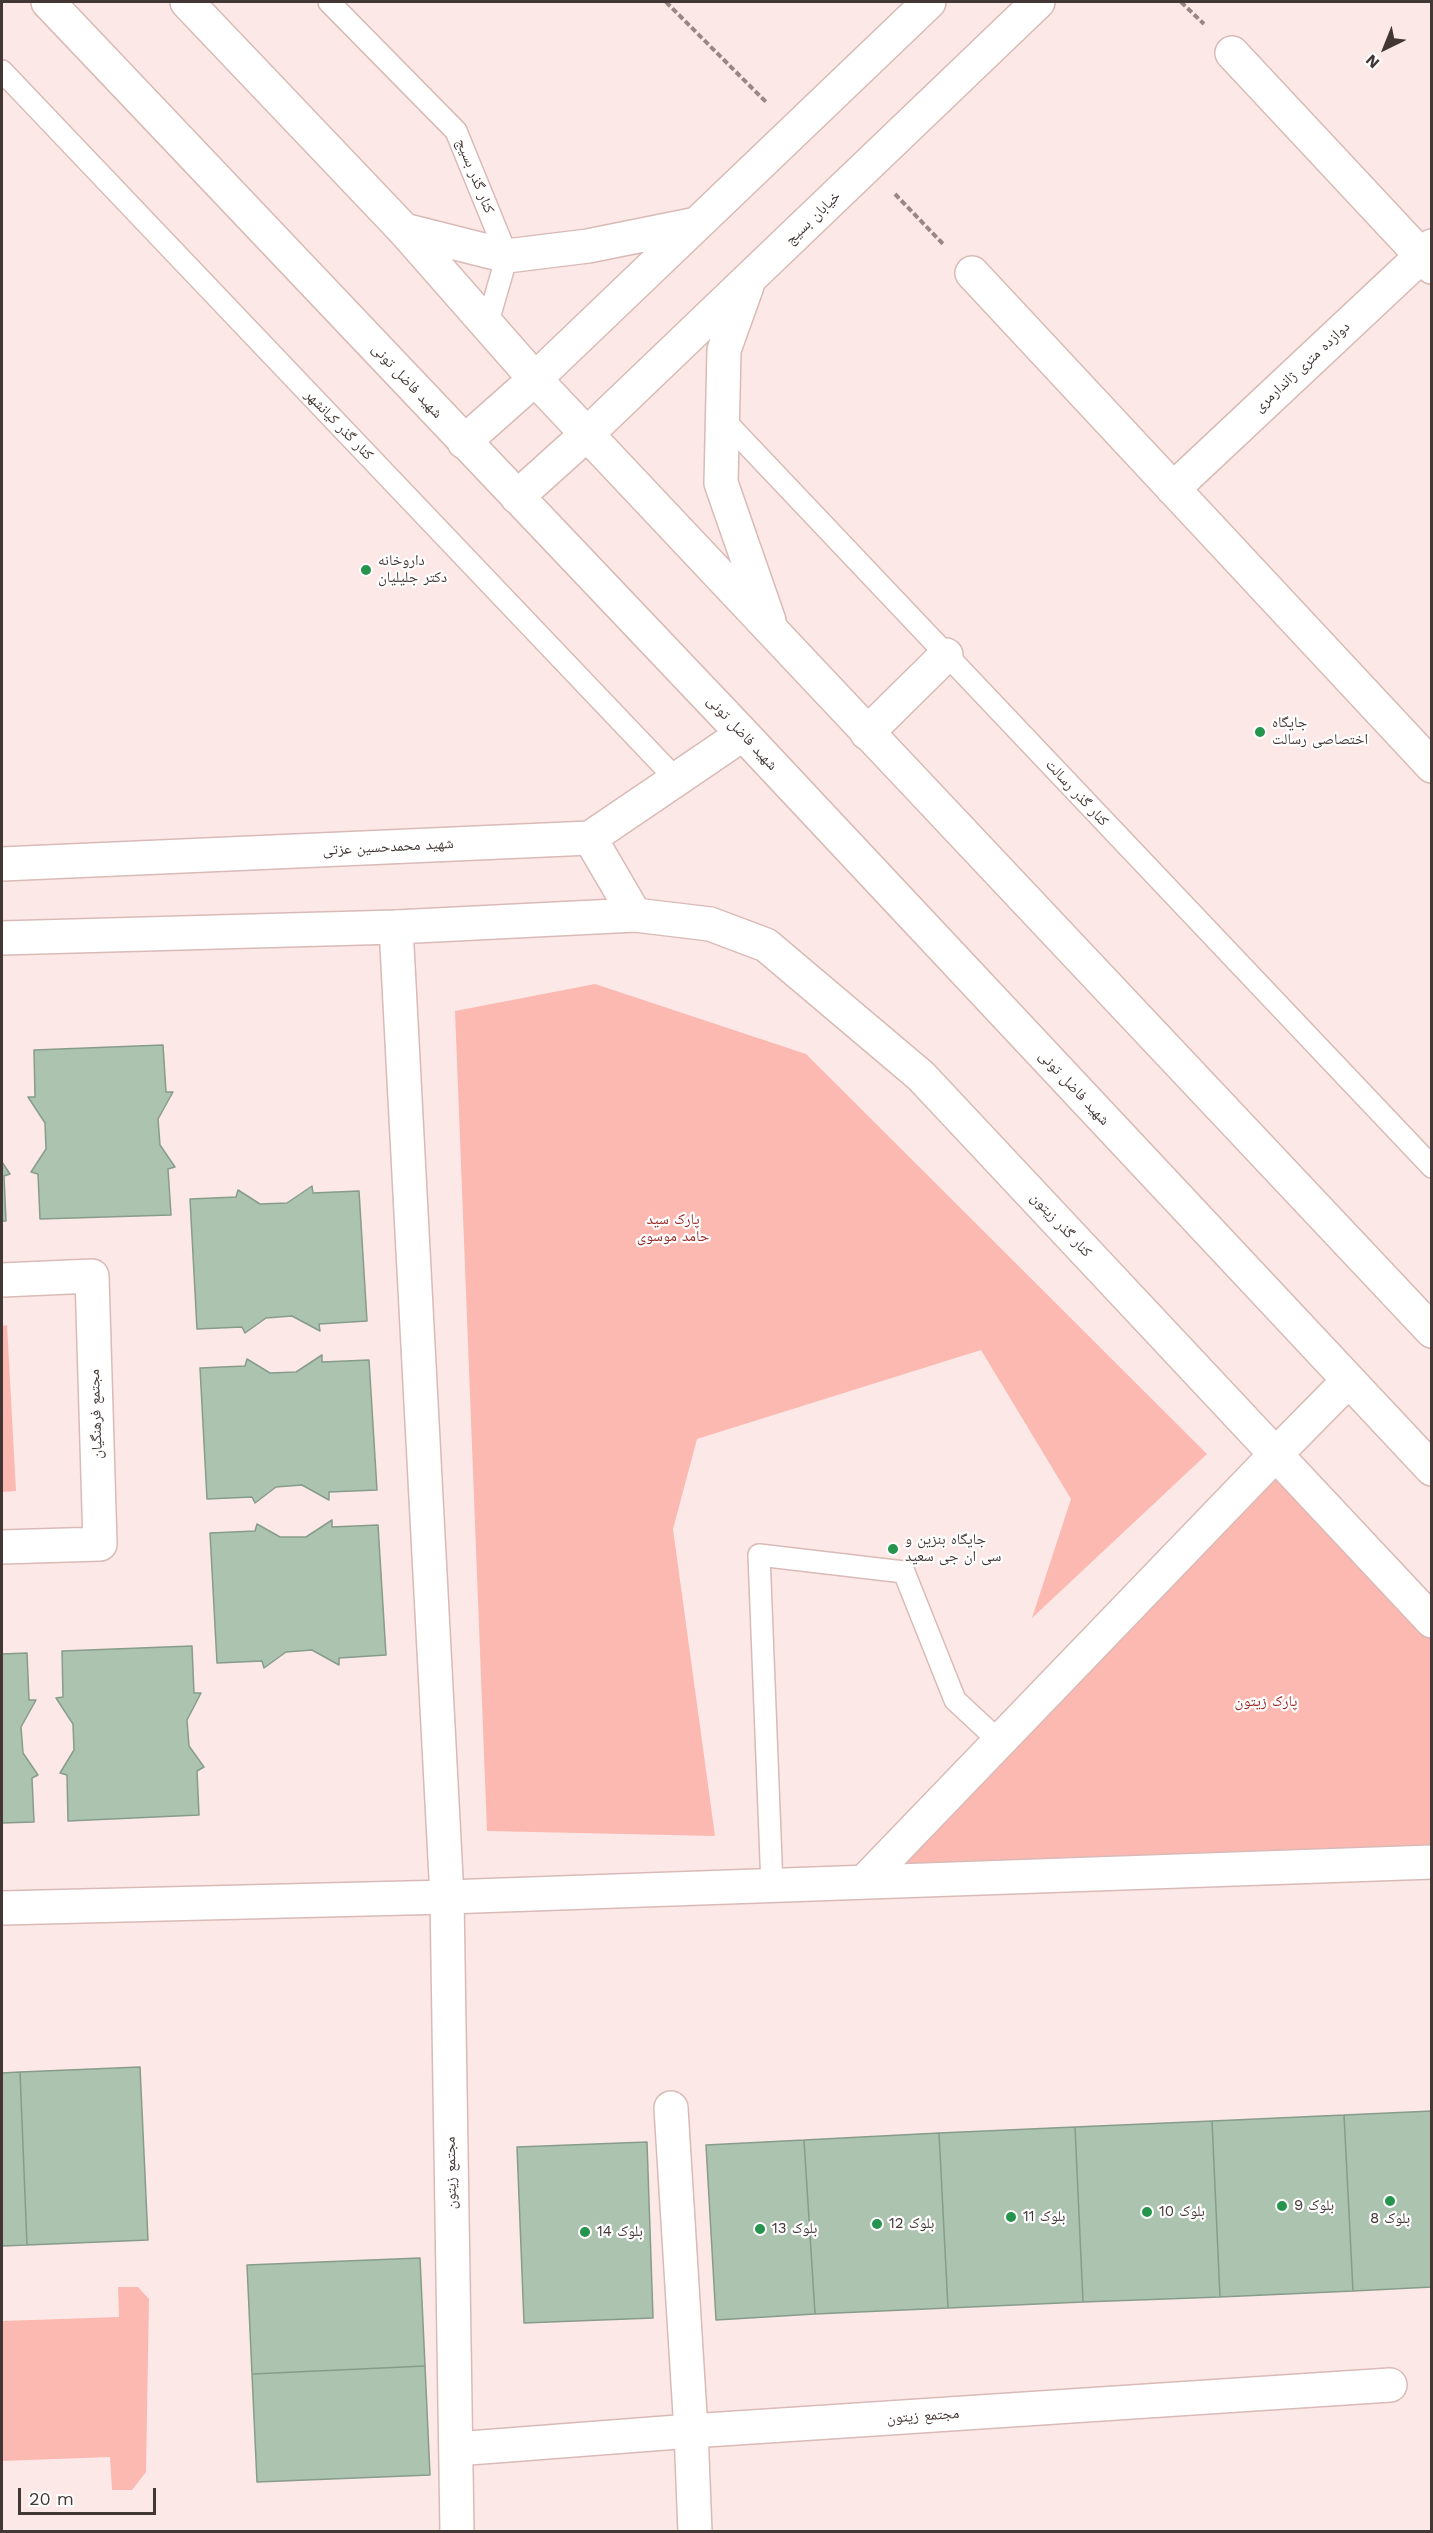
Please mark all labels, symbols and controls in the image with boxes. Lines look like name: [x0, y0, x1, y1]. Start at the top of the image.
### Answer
north arrow: [1355, 18, 1415, 78]
text: N: [1362, 51, 1383, 73]
street label: کنار گذر بسیج: [452, 136, 498, 216]
street label: خیابان بسیج: [782, 187, 844, 249]
street label: دوازده متری ژاندارمری: [1250, 318, 1354, 416]
street label: شهید فاضل تونی: [368, 340, 446, 422]
street label: کنار گذر کیانشهر: [301, 386, 377, 464]
place label: داروخانه دکتر جلیلیان: [378, 552, 447, 587]
marker: داروخانه دکتر جلیلیان: [359, 563, 373, 577]
street label: شهید فاضل تونی: [703, 692, 781, 774]
place label: جایگاه اختصاصی رسالت: [1272, 714, 1368, 749]
marker: جایگاه اختصاصی رسالت: [1253, 725, 1267, 739]
street label: کنار گذر رسالت: [1042, 756, 1112, 830]
street label: شهید محمدحسین عزتی: [322, 835, 454, 859]
street label: شهید فاضل تونی: [1035, 1047, 1113, 1129]
street label: کنار گذر زیتون: [1027, 1189, 1095, 1261]
park label: پارک سید حامد موسوی: [637, 1211, 709, 1246]
street label: مجتمع فرهنگیان: [85, 1369, 107, 1459]
place label: جایگاه بنزین و سی ان جی سعید: [905, 1531, 1001, 1566]
marker: جایگاه بنزین و سی ان جی سعید: [886, 1542, 900, 1556]
park label: پارک زیتون: [1235, 1693, 1297, 1711]
street label: مجتمع زیتون: [441, 2136, 461, 2210]
marker: بلوک 8: [1383, 2194, 1397, 2208]
place label: بلوک 9: [1294, 2197, 1334, 2215]
marker: بلوک 9: [1275, 2199, 1289, 2213]
place label: بلوک 10: [1159, 2203, 1205, 2221]
marker: بلوک 10: [1140, 2205, 1154, 2219]
place label: بلوک 11: [1023, 2208, 1065, 2226]
marker: بلوک 11: [1004, 2210, 1018, 2224]
place label: بلوک 8: [1370, 2210, 1410, 2228]
place label: بلوک 12: [889, 2215, 934, 2233]
marker: بلوک 12: [870, 2217, 884, 2231]
place label: بلوک 13: [772, 2220, 817, 2238]
marker: بلوک 13: [753, 2222, 767, 2236]
place label: بلوک 14: [597, 2223, 643, 2241]
marker: بلوک 14: [578, 2225, 592, 2239]
street label: مجتمع زیتون: [886, 2404, 960, 2428]
scale bar: [21, 2476, 159, 2514]
text: 20 m: [29, 2488, 74, 2509]

